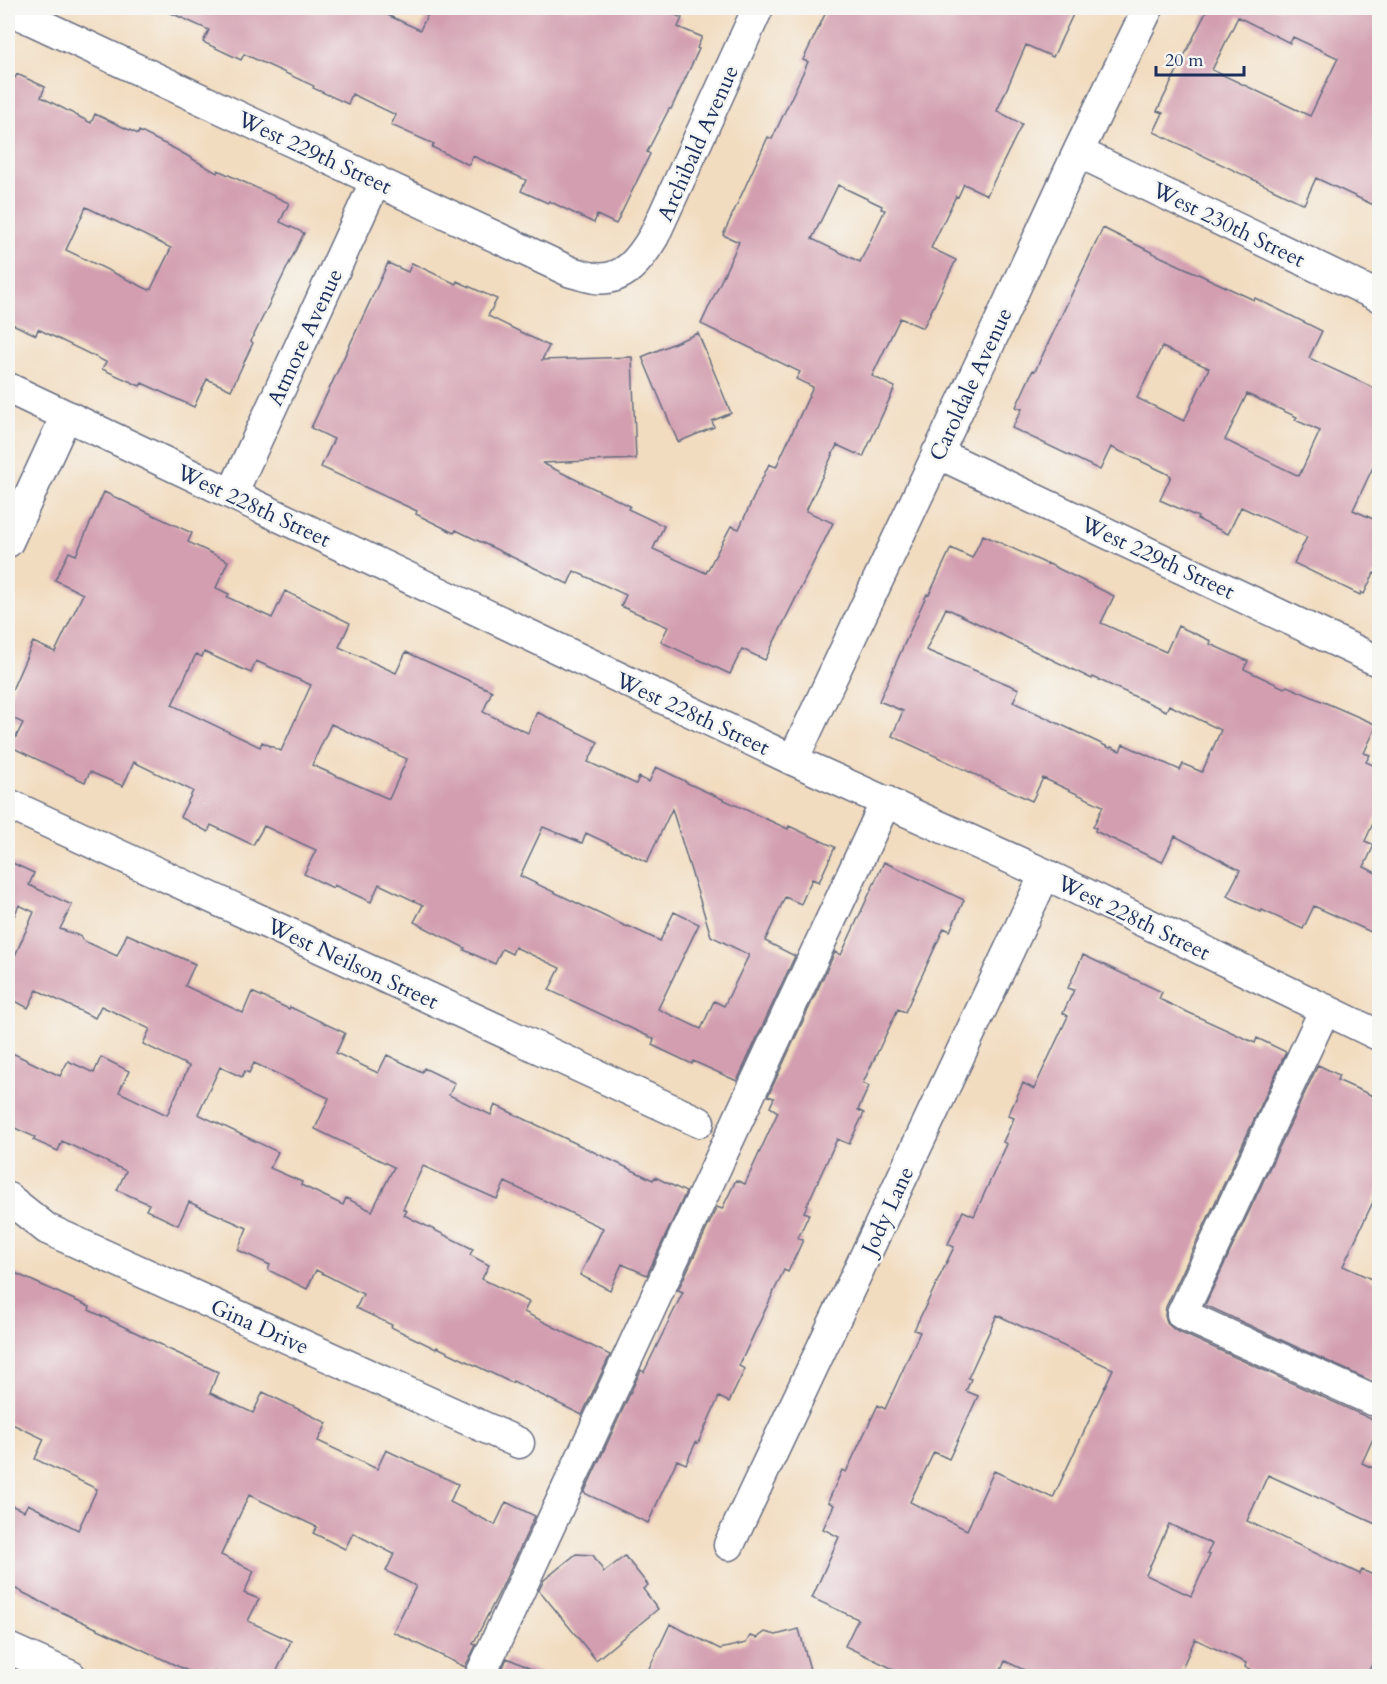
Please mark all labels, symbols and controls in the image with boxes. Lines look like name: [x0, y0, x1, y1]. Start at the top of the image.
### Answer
scale bar: [1156, 39, 1244, 77]
text: 20 m: [1165, 48, 1204, 73]
street label: Archibald Avenue: [650, 61, 746, 226]
street label: West 229th Street: [232, 104, 396, 202]
street label: West 230th Street: [1146, 175, 1310, 275]
street label: Atmore Avenue: [260, 264, 350, 411]
street label: Caroldale Avenue: [922, 303, 1020, 466]
street label: West 228th Street: [171, 457, 335, 555]
street label: West 229th Street: [1075, 509, 1239, 607]
street label: West 228th Street: [610, 665, 774, 763]
street label: West 228th Street: [1051, 868, 1215, 968]
street label: West Neilson Street: [261, 911, 443, 1017]
street label: Jody Lane: [853, 1162, 921, 1262]
street label: Gina Drive: [206, 1292, 314, 1362]

